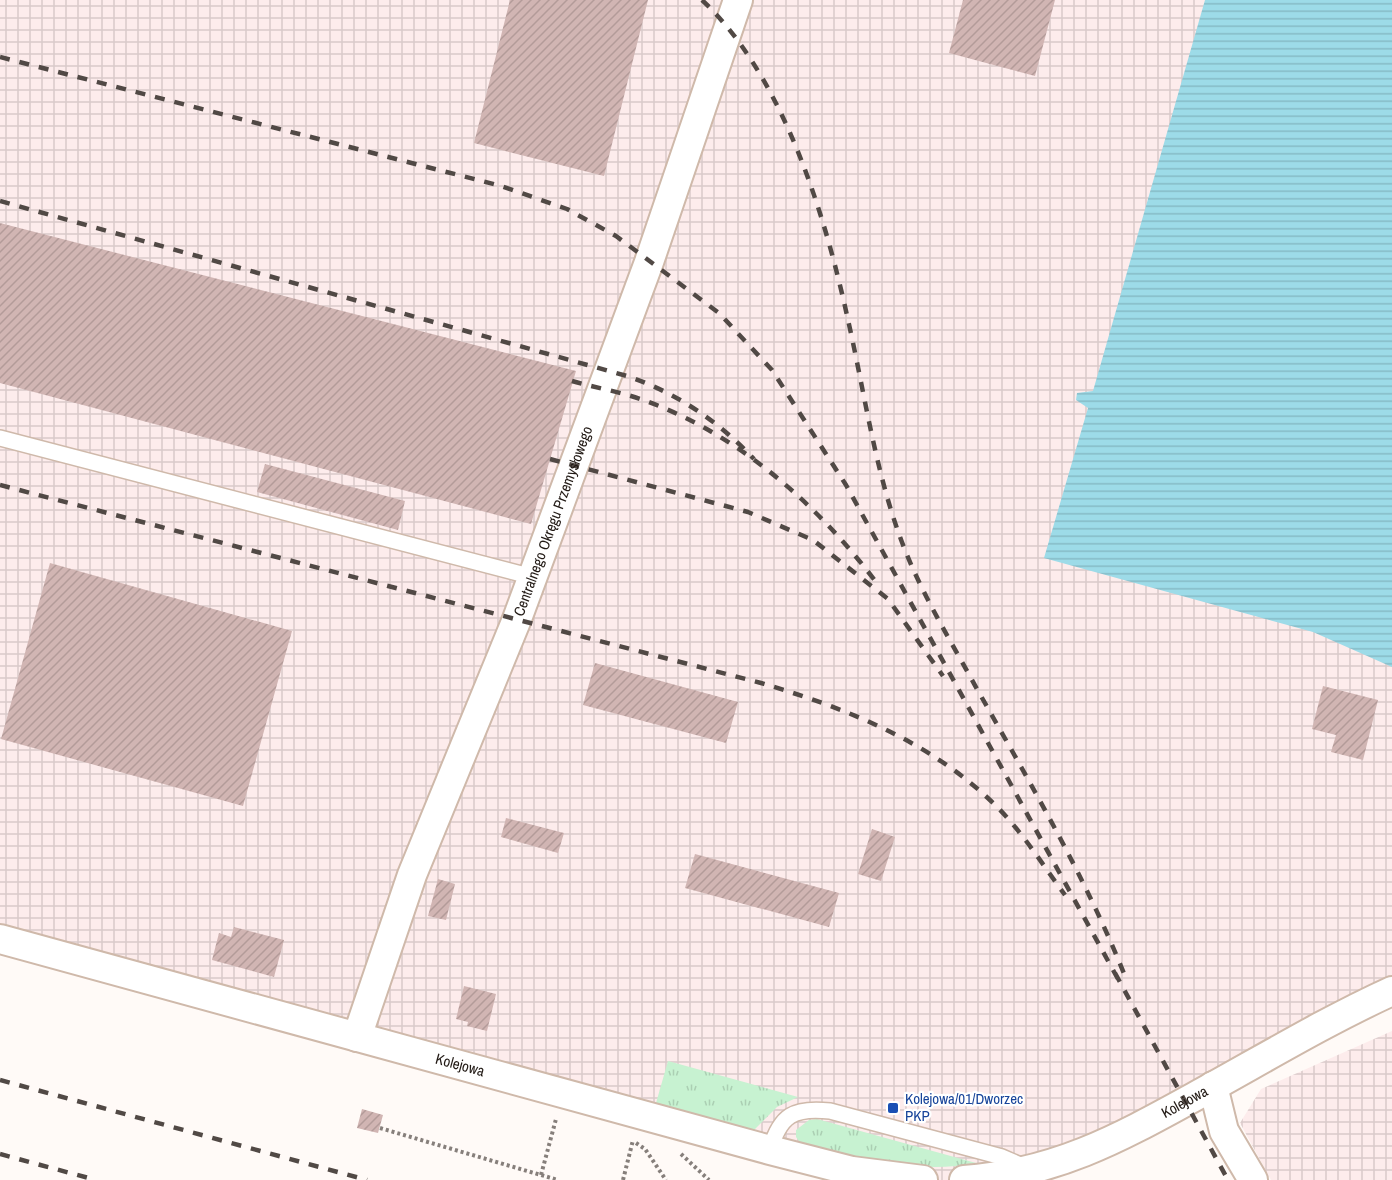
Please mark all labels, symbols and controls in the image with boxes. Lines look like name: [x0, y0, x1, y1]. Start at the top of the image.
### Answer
street label: Centralnego Okręgu Przemysłowego: [508, 423, 597, 619]
street label: Kolejowa: [433, 1048, 487, 1081]
street label: Kolejowa: [1157, 1080, 1211, 1123]
place label: Kolejowa/01/Dworzec PKP: [905, 1088, 1023, 1126]
marker: Kolejowa/01/Dworzec PKP: [886, 1101, 900, 1115]

